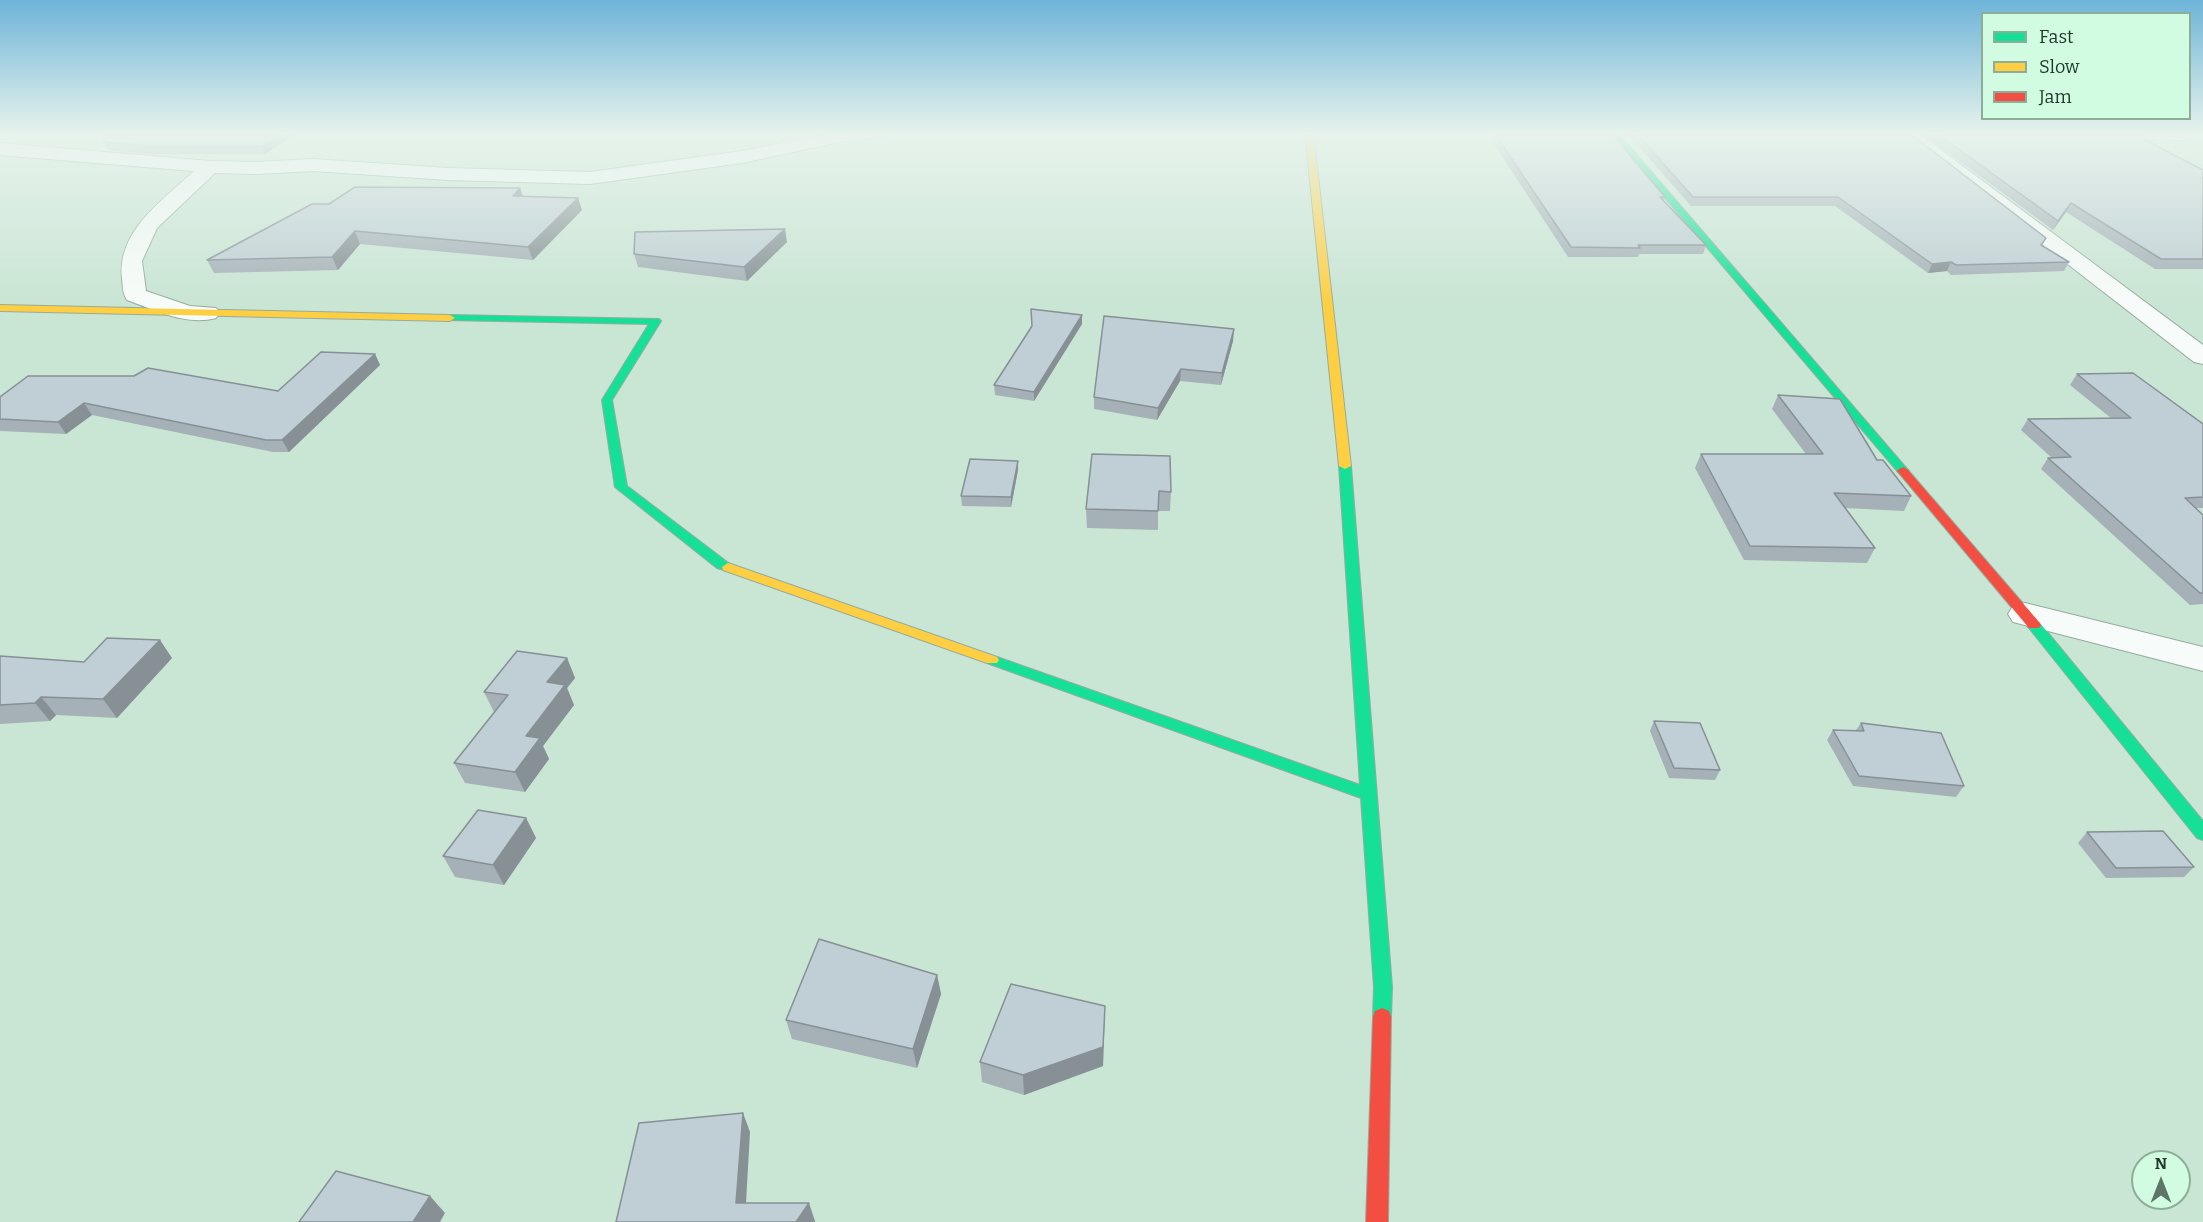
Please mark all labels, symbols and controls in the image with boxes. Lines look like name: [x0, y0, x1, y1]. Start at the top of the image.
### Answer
legend: [1981, 12, 2191, 120]
text: Fast: [2039, 26, 2074, 48]
text: Slow: [2039, 56, 2079, 78]
text: Jam: [2039, 86, 2072, 108]
north arrow: [2131, 1150, 2191, 1210]
text: N: [2155, 1154, 2167, 1173]

